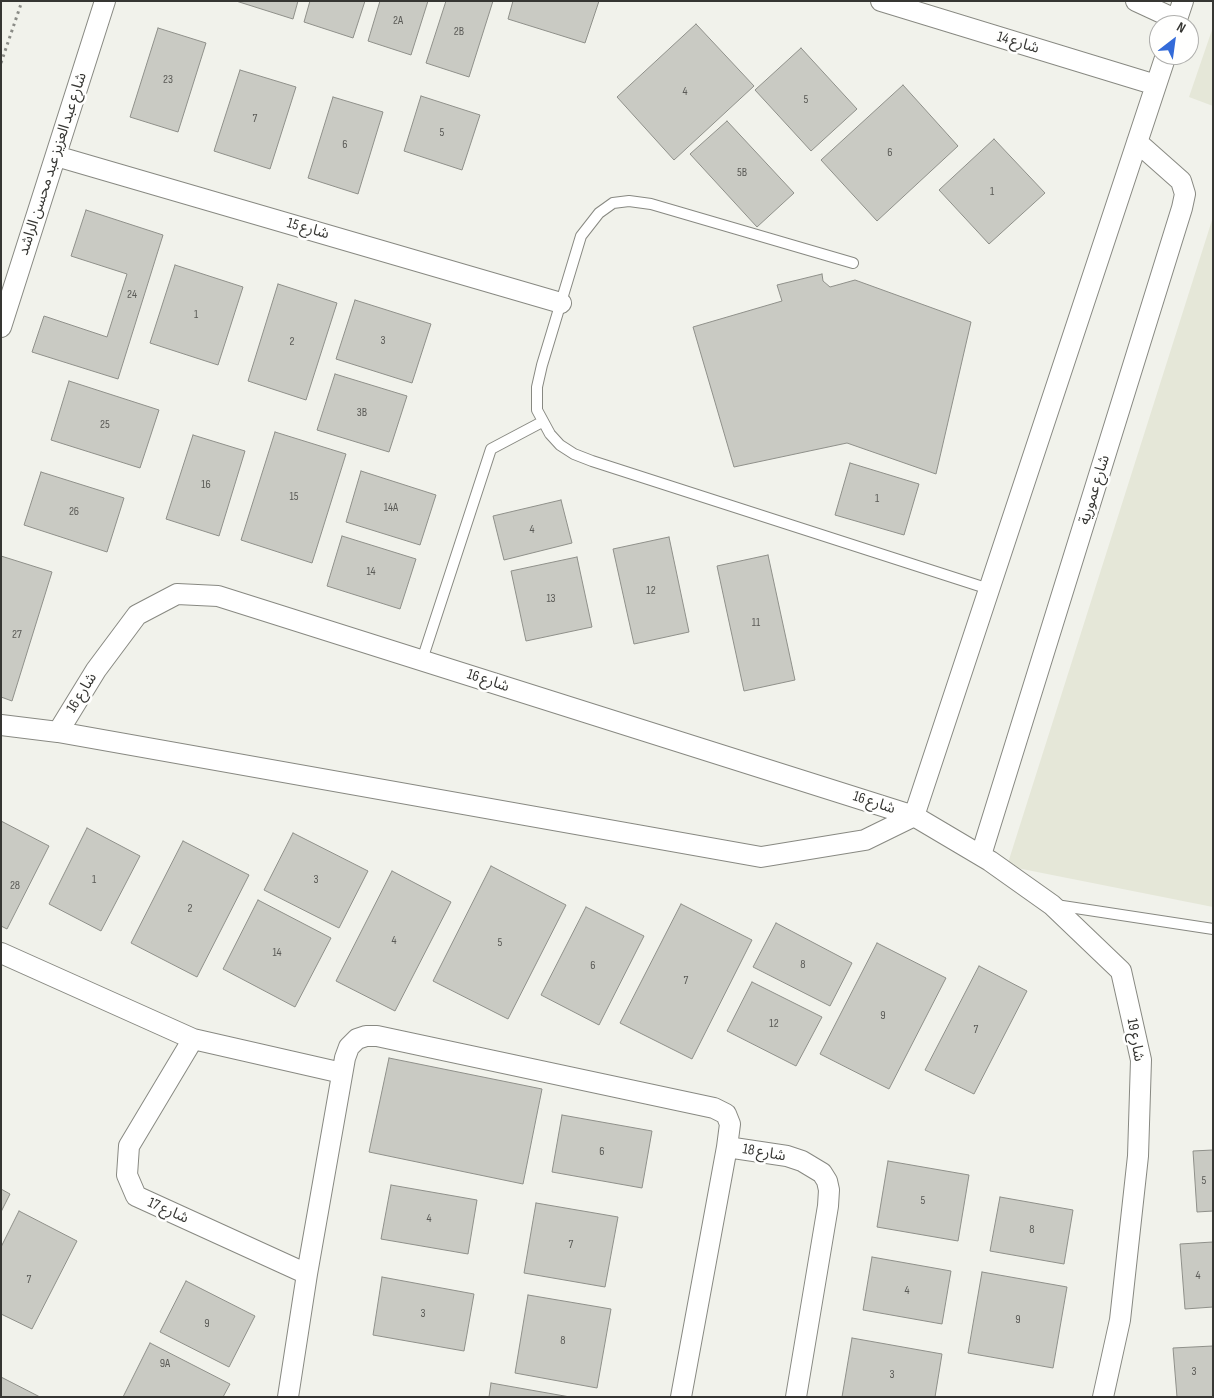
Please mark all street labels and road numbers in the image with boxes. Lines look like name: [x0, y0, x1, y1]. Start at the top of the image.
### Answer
street label: شارع 14: [995, 28, 1041, 58]
street label: شارع عبد العزيز عبد محسن الراشد: [15, 70, 91, 258]
street label: شارع 15: [285, 214, 331, 244]
street label: شارع عمورية: [1076, 453, 1114, 527]
street label: شارع 16: [465, 666, 511, 696]
street label: شارع 16: [63, 670, 101, 716]
street label: شارع 16: [851, 788, 897, 818]
street label: شارع 19: [1122, 1017, 1148, 1063]
street label: شارع 18: [741, 1140, 787, 1166]
street label: شارع 17: [145, 1194, 191, 1228]

